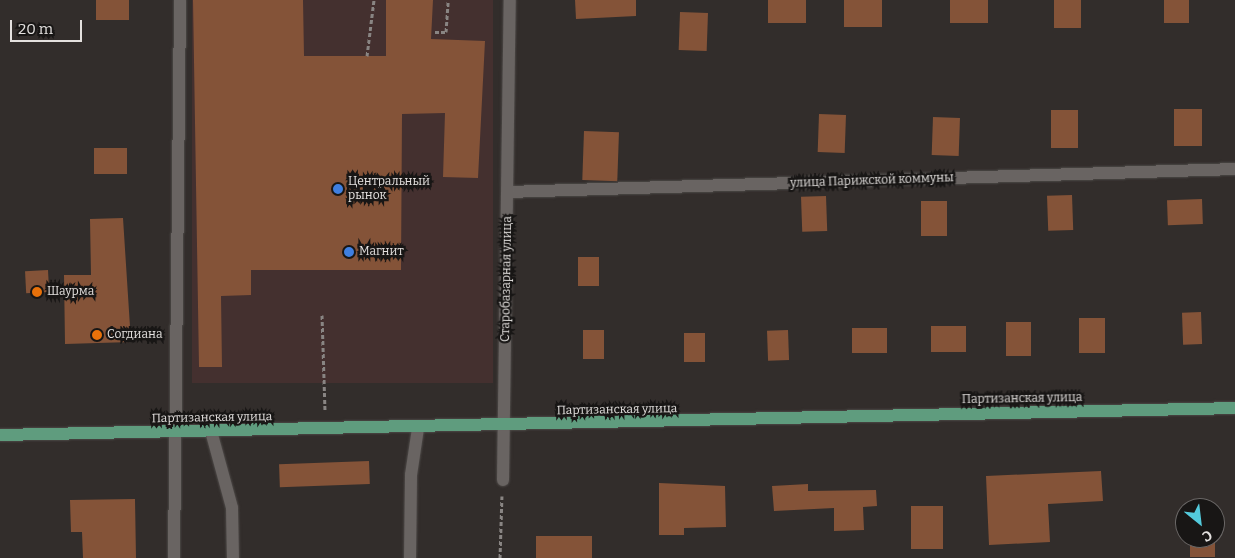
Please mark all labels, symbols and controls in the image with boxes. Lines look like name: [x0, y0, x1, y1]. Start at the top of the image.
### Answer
scale bar: [12, 10, 85, 42]
text: 20 m: [18, 20, 53, 38]
street label: улица Парижской коммуны: [790, 171, 954, 191]
place label: Центральный рынок: [348, 175, 430, 203]
marker: Центральный рынок: [332, 183, 344, 195]
street label: Старобазарная улица: [499, 216, 515, 342]
place label: Магнит: [359, 245, 404, 259]
marker: Магнит: [343, 246, 355, 258]
place label: Шаурма: [47, 285, 94, 299]
marker: Шаурма: [31, 286, 43, 298]
place label: Согдиана: [107, 328, 163, 342]
marker: Согдиана: [91, 329, 103, 341]
street label: Партизанская улица: [962, 391, 1082, 407]
street label: Партизанская улица: [557, 402, 677, 418]
street label: Партизанская улица: [152, 410, 272, 426]
north arrow: [1175, 498, 1225, 548]
text: С: [1199, 526, 1215, 545]

